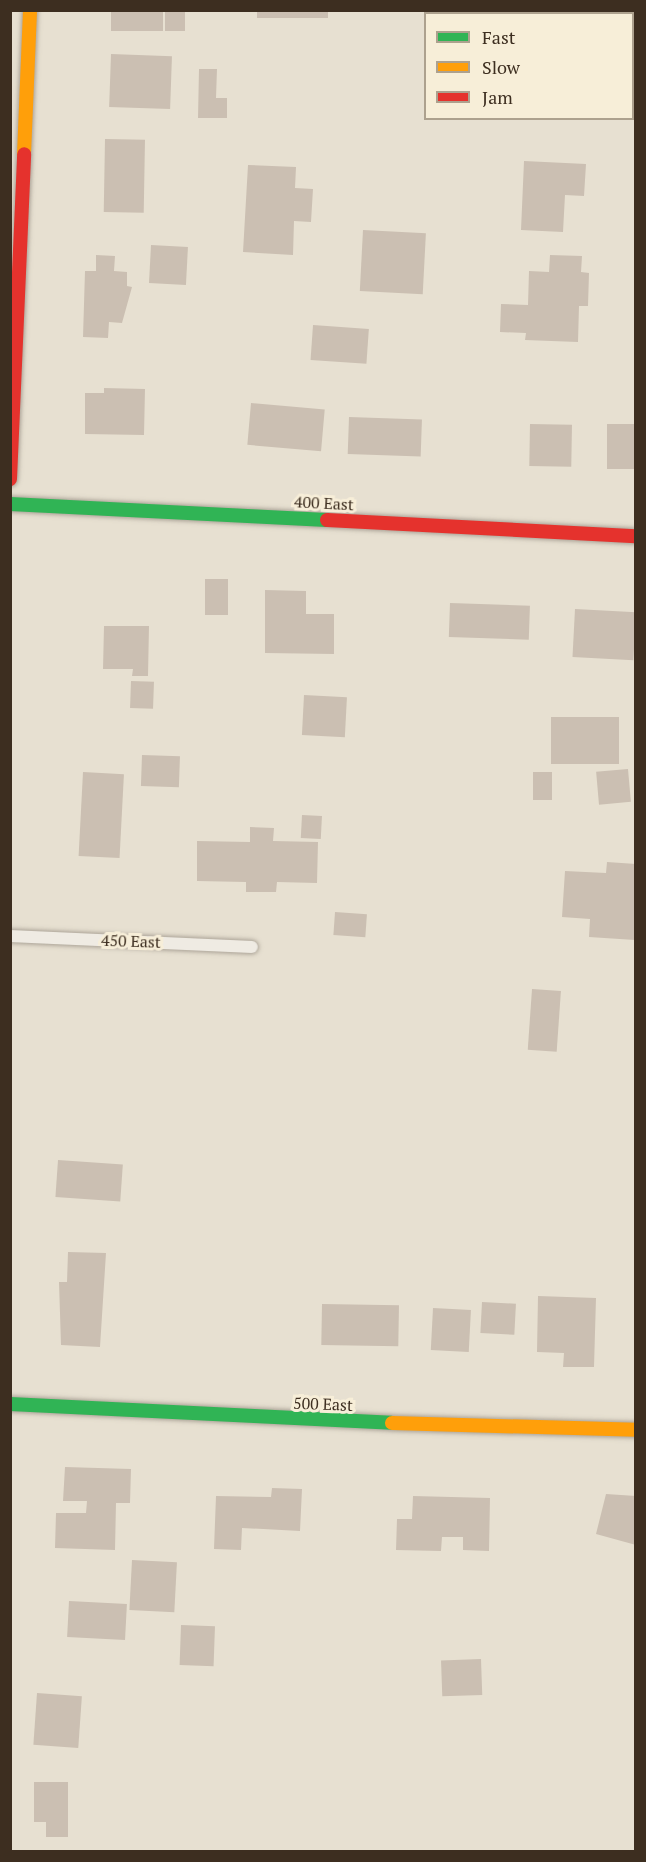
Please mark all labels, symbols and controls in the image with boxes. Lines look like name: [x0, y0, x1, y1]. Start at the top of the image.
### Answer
legend: [424, 12, 634, 120]
text: Fast: [482, 25, 515, 49]
text: Slow: [482, 55, 520, 79]
text: Jam: [482, 85, 513, 109]
street label: 400 East: [294, 492, 354, 514]
street label: 450 East: [101, 930, 161, 952]
street label: 500 East: [293, 1393, 353, 1415]

